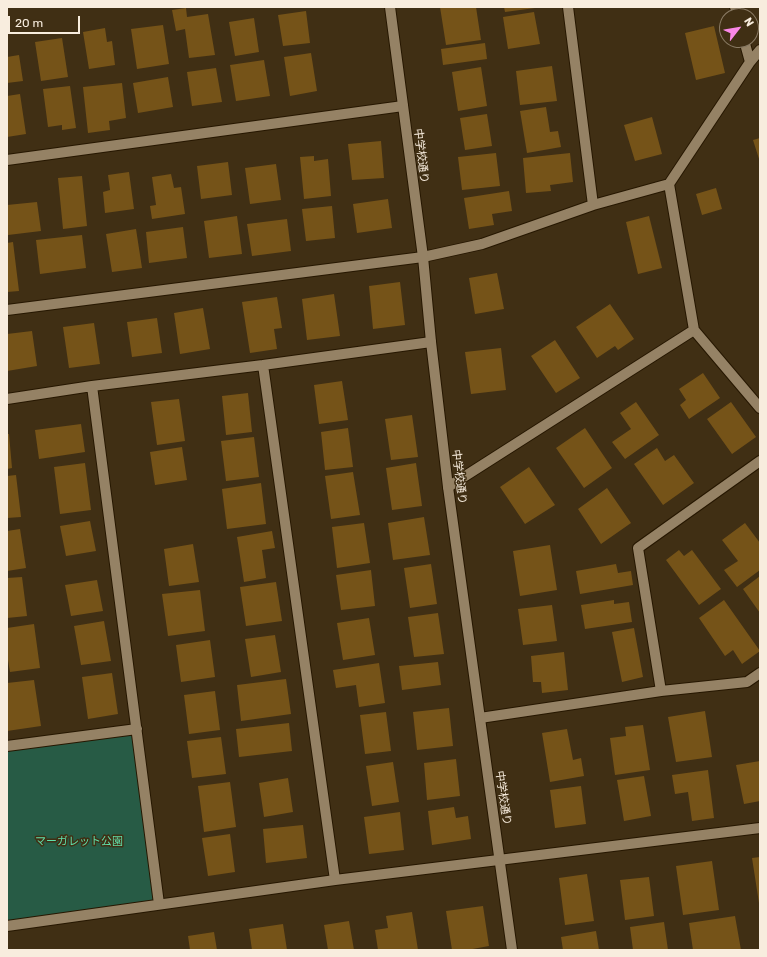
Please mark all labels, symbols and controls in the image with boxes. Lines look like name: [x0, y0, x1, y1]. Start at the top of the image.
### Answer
scale bar: [10, 8, 82, 34]
north arrow: [719, 8, 759, 48]
text: N: [741, 15, 756, 29]
text: 20 m: [15, 16, 43, 30]
street label: 中学校通り: [411, 128, 431, 184]
street label: 中学校通り: [449, 449, 469, 505]
street label: 中学校通り: [493, 770, 513, 826]
park label: マーガレット公園: [35, 835, 123, 849]

